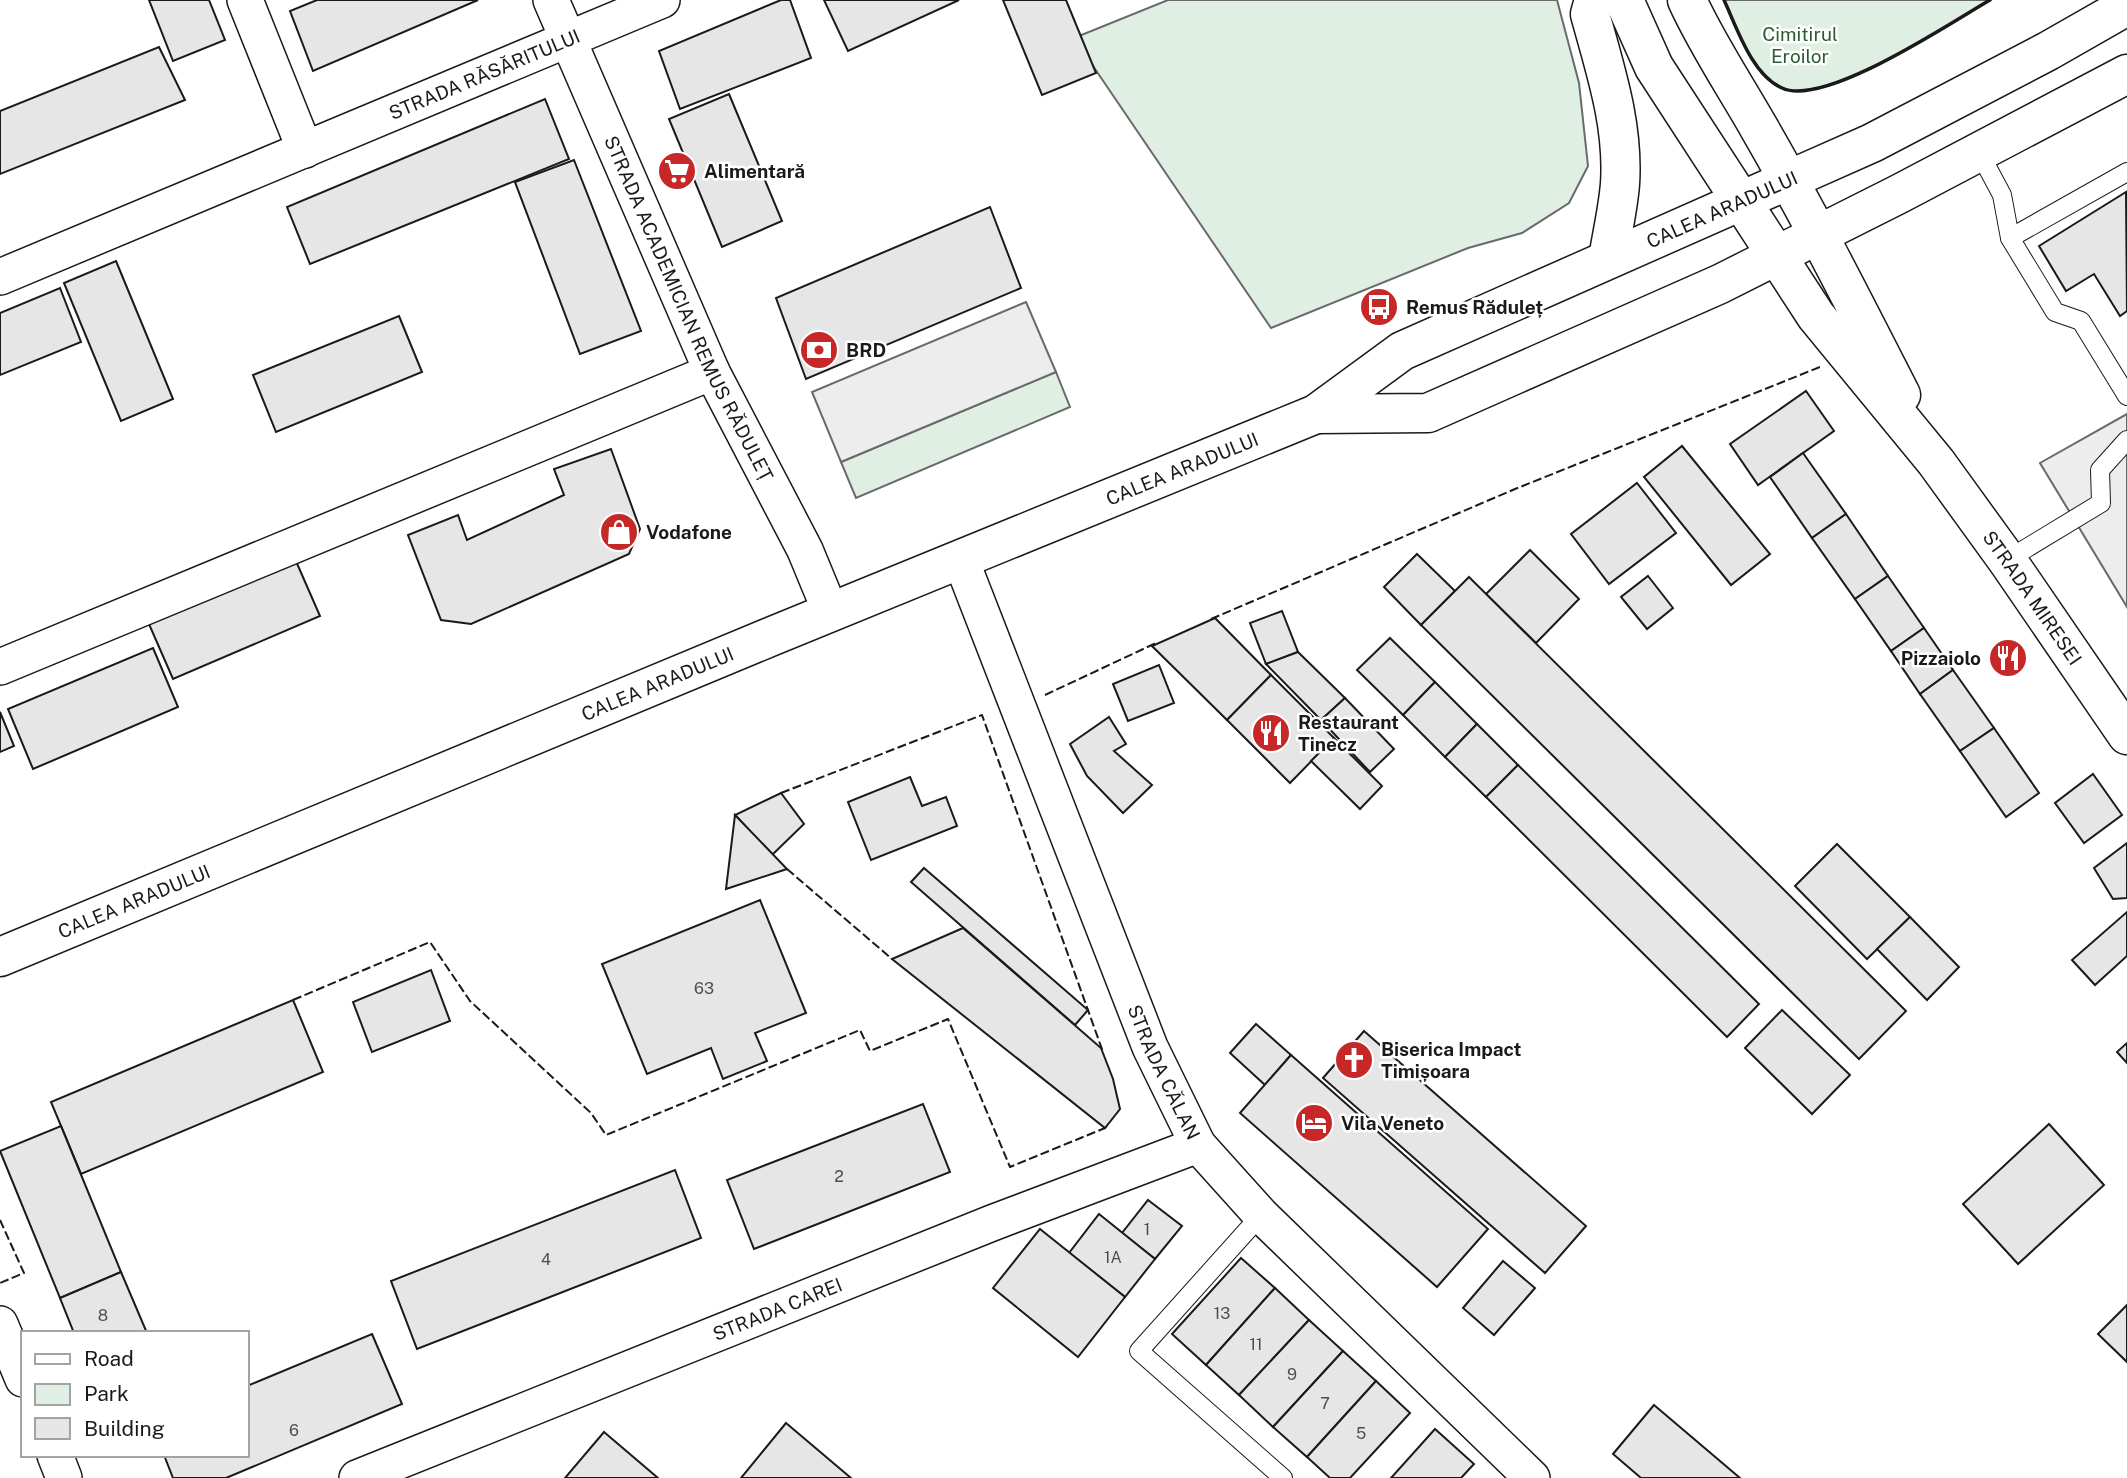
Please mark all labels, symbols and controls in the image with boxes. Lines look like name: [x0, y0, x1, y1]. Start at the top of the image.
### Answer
park label: Cimitirul Eroilor: [1762, 23, 1838, 67]
street label: STRADA RĂSĂRITULUI: [385, 25, 583, 124]
street label: STRADA ACADEMICIAN REMUS RĂDULEȚ: [600, 132, 778, 485]
supermarket icon: Alimentară: [656, 150, 698, 192]
place label: Alimentară: [704, 160, 805, 182]
street label: CALEA ARADULUI: [1643, 166, 1801, 252]
bus stop icon: Remus Răduleț: [1358, 286, 1400, 328]
place label: Remus Răduleț: [1406, 296, 1543, 318]
bank icon: BRD: [798, 329, 840, 371]
place label: BRD: [846, 339, 886, 361]
street label: CALEA ARADULUI: [1103, 428, 1262, 510]
shop icon: Vodafone: [598, 511, 640, 553]
place label: Vodafone: [646, 521, 732, 543]
street label: STRADA MIRESEI: [1979, 527, 2086, 669]
restaurant icon: Pizzaiolo: [1987, 637, 2029, 679]
street label: CALEA ARADULUI: [578, 642, 737, 725]
place label: Pizzaiolo: [1901, 647, 1981, 669]
place label: Restaurant Tinecz: [1298, 711, 1399, 755]
restaurant icon: Restaurant Tinecz: [1250, 712, 1292, 754]
street label: CALEA ARADULUI: [55, 860, 213, 943]
house number: 63: [694, 979, 714, 998]
street label: STRADA CĂLAN: [1124, 1001, 1205, 1143]
place label: Biserica Impact Timișoara: [1381, 1038, 1522, 1082]
church icon: Biserica Impact Timișoara: [1333, 1039, 1375, 1081]
hotel icon: Vila Veneto: [1293, 1102, 1335, 1144]
place label: Vila Veneto: [1341, 1112, 1444, 1134]
house number: 2: [834, 1167, 844, 1186]
house number: 1: [1144, 1220, 1150, 1239]
house number: 1A: [1104, 1248, 1122, 1267]
house number: 4: [541, 1250, 551, 1269]
street label: STRADA CAREI: [710, 1273, 845, 1345]
house number: 13: [1214, 1304, 1230, 1323]
house number: 8: [98, 1306, 108, 1325]
legend: [21, 1331, 248, 1457]
house number: 11: [1249, 1335, 1263, 1354]
text: Road: [84, 1346, 134, 1371]
house number: 9: [1287, 1365, 1297, 1384]
text: Park: [84, 1381, 129, 1406]
house number: 7: [1320, 1394, 1330, 1413]
text: Building: [84, 1416, 165, 1441]
house number: 6: [289, 1421, 299, 1440]
house number: 5: [1356, 1424, 1366, 1443]

